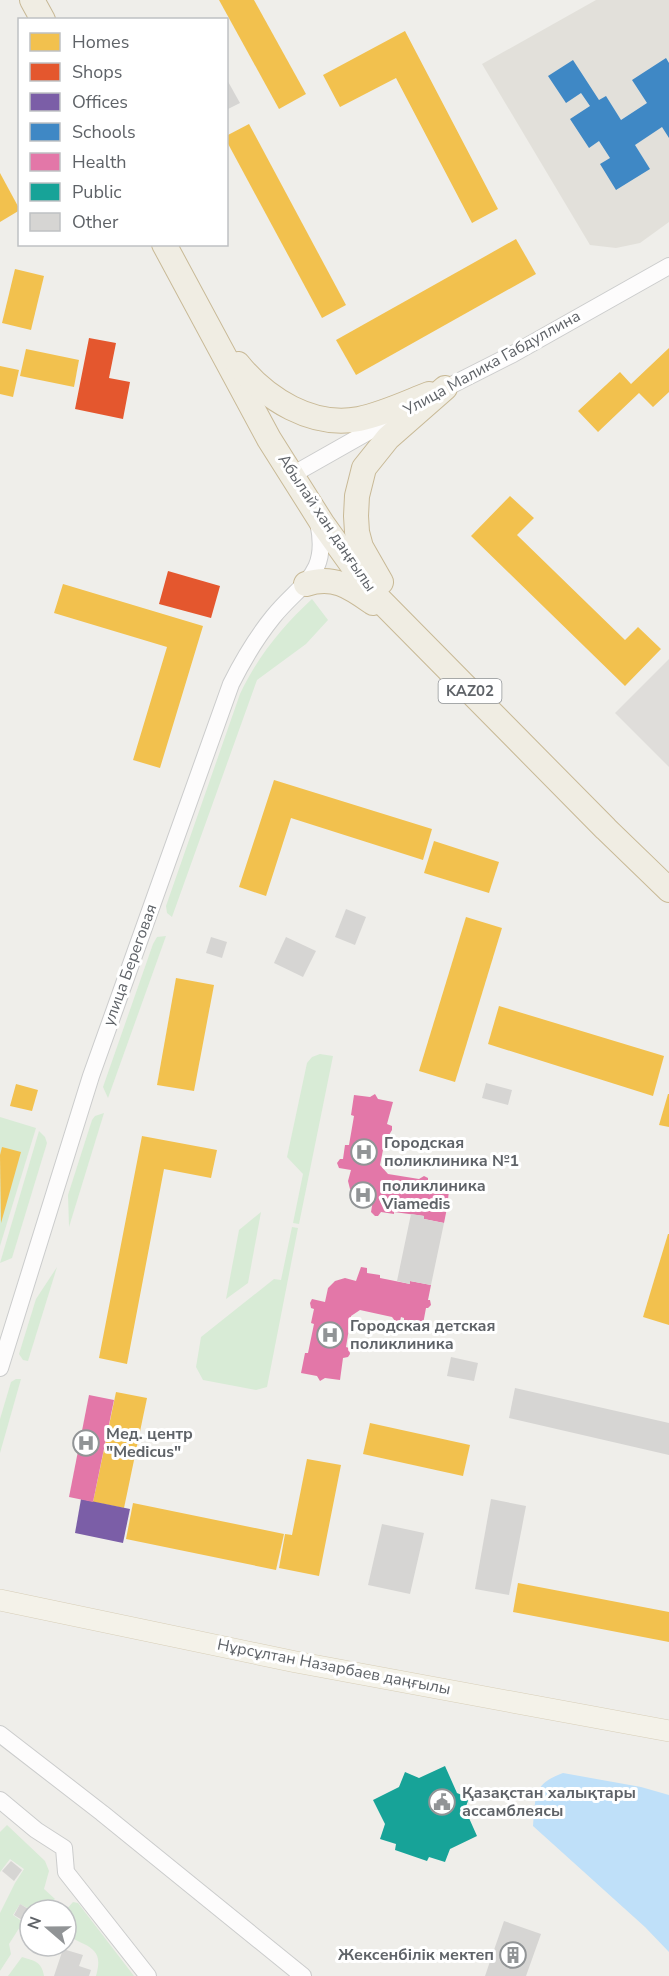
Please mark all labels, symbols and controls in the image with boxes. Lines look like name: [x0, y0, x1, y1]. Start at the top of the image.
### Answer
legend: [18, 18, 228, 246]
text: Homes: [72, 30, 129, 54]
text: Shops: [72, 60, 122, 84]
text: Offices: [72, 90, 128, 114]
text: Schools: [72, 120, 136, 144]
text: Health: [72, 150, 127, 174]
text: Public: [72, 180, 122, 204]
text: Other: [72, 210, 119, 234]
street label: Улица Малика Габдуллина: [399, 305, 584, 421]
street label: Абылай хан даңғылы: [273, 450, 381, 596]
road number: KАZ02: [438, 679, 502, 703]
street label: улица Береговая: [98, 901, 162, 1029]
place label: Городская поликлиника №1: [384, 1132, 519, 1172]
hospital icon: Городская поликлиника №1: [349, 1137, 379, 1167]
place label: поликлиника Viamedis: [381, 1175, 486, 1215]
hospital icon: поликлиника Viamedis: [348, 1180, 378, 1210]
place label: Городская детская поликлиника: [350, 1315, 496, 1355]
hospital icon: Городская детская поликлиника: [315, 1320, 345, 1350]
place label: Мед. центр "Medicus": [106, 1423, 193, 1463]
hospital icon: Мед. центр "Medicus": [71, 1428, 101, 1458]
street label: Нұрсұлтан Назарбаев даңғылы: [215, 1634, 453, 1700]
place label: Қазақстан халықтары ассамблеясы: [462, 1782, 636, 1822]
public building icon: Қазақстан халықтары ассамблеясы: [427, 1787, 457, 1817]
north arrow: [18, 1898, 78, 1958]
text: N: [22, 1914, 47, 1933]
building icon: Жексенбілік мектеп: [498, 1940, 528, 1970]
place label: Жексенбілік мектеп: [338, 1944, 494, 1966]

